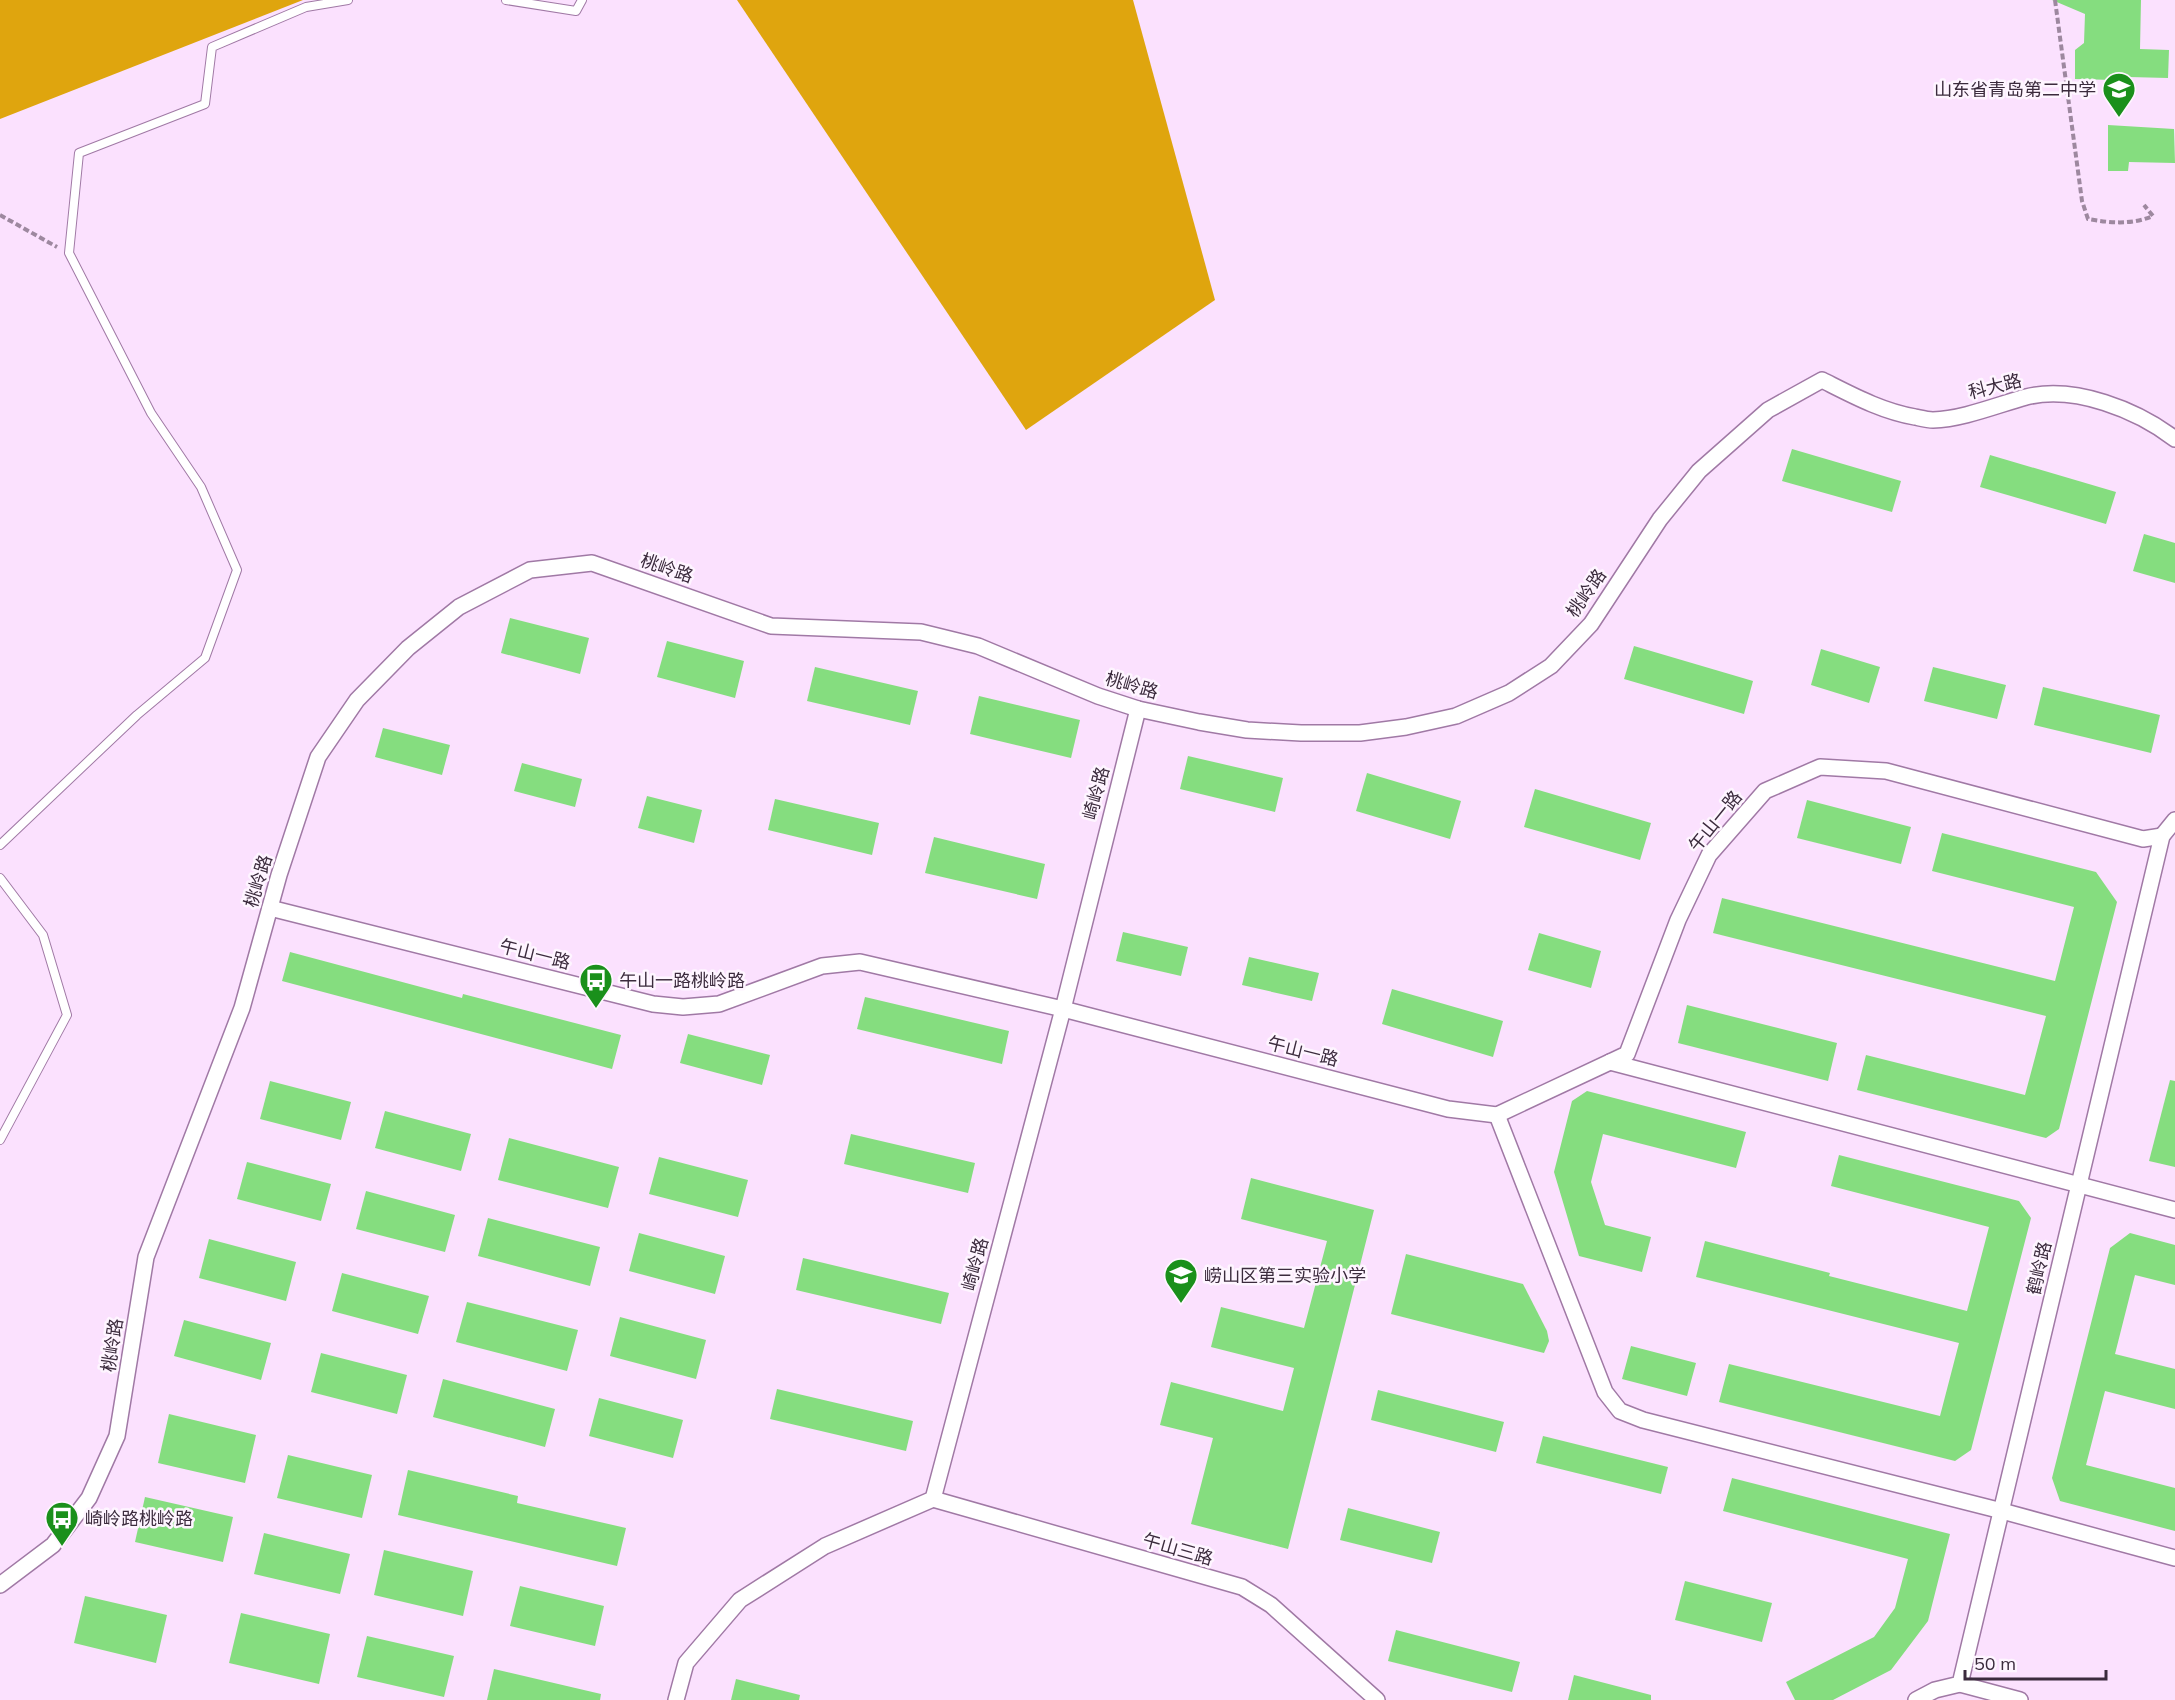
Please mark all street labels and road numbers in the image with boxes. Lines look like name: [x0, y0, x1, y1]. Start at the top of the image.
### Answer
street label: 科大路: [1966, 368, 2024, 404]
street label: 桃岭路: [638, 548, 696, 588]
street label: 桃岭路: [1561, 564, 1611, 622]
street label: 桃岭路: [1103, 667, 1161, 703]
street label: 崎岭路: [1078, 764, 1114, 822]
street label: 午山一路: [1683, 786, 1747, 856]
street label: 桃岭路: [239, 852, 277, 910]
street label: 午山一路: [497, 934, 573, 974]
street label: 午山一路: [1265, 1031, 1341, 1071]
street label: 崎岭路: [957, 1235, 993, 1293]
street label: 鹤岭路: [2022, 1239, 2056, 1297]
street label: 桃岭路: [96, 1317, 128, 1373]
street label: 午山三路: [1140, 1528, 1216, 1570]

